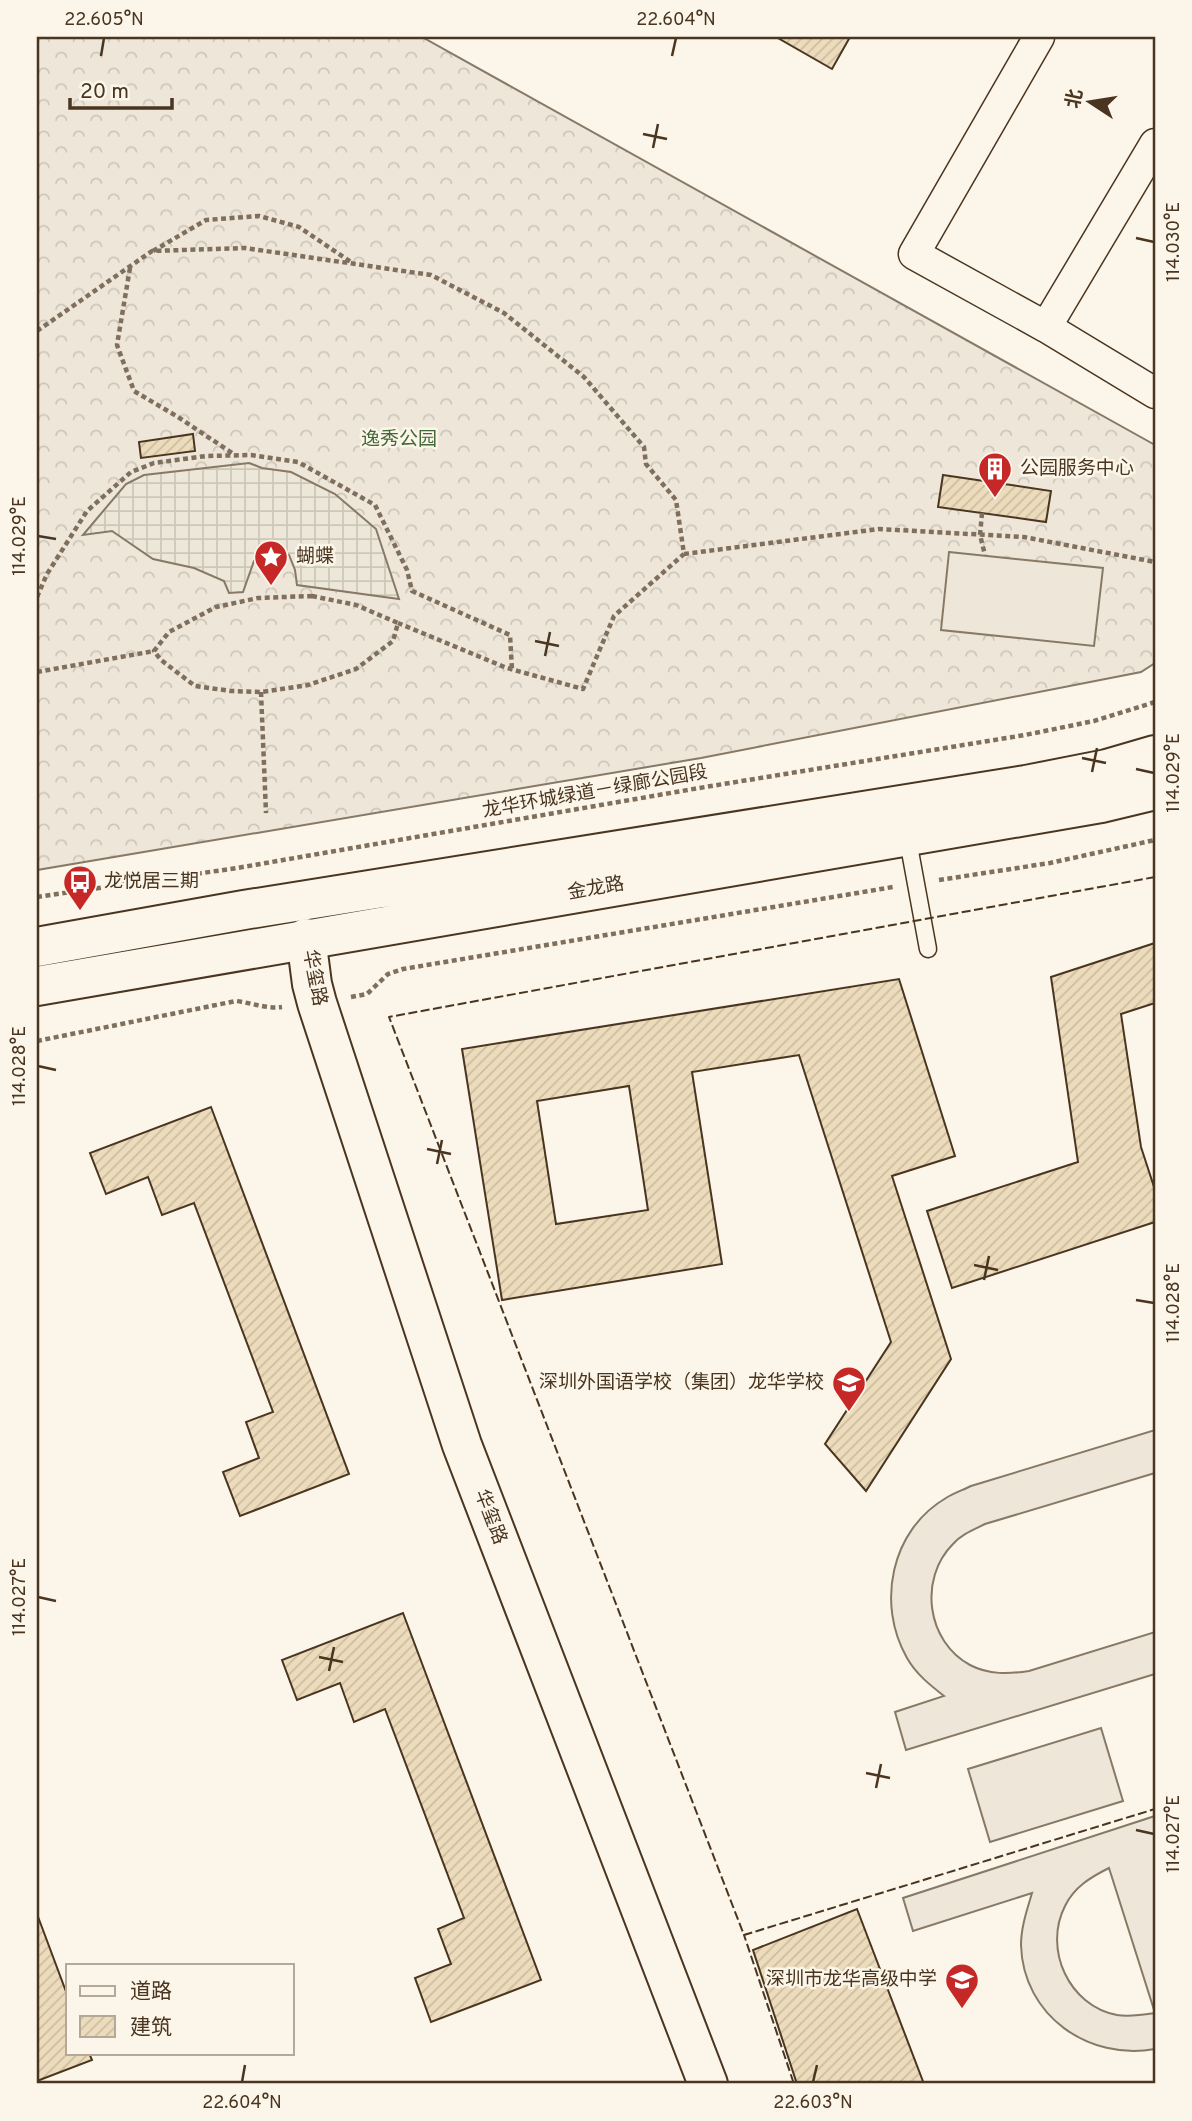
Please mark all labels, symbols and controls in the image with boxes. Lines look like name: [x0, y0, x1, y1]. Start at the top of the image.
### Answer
text: 22.605°N: [64, 9, 144, 32]
text: 22.604°N: [636, 9, 716, 32]
scale bar: [70, 66, 172, 110]
north arrow: [1056, 66, 1126, 136]
text: 20 m: [80, 79, 129, 106]
text: 北: [1062, 87, 1089, 111]
text: 114.030°E: [1163, 202, 1186, 282]
park label: 逸秀公园: [361, 428, 437, 452]
building icon: 公园服务中心: [976, 450, 1014, 499]
place label: 公园服务中心: [1020, 457, 1134, 481]
text: 114.029°E: [9, 496, 32, 576]
place icon: 蝴蝶: [252, 538, 290, 587]
place label: 蝴蝶: [296, 545, 334, 569]
text: 114.029°E: [1163, 733, 1186, 813]
street label: 龙华环城绿道－绿廊公园段: [481, 760, 709, 824]
bus stop icon: 龙悦居三期: [61, 863, 99, 912]
place label: 龙悦居三期: [104, 870, 199, 894]
street label: 金龙路: [566, 872, 626, 906]
street label: 华玺路: [297, 948, 331, 1008]
text: 114.028°E: [9, 1026, 32, 1106]
text: 114.028°E: [1163, 1263, 1186, 1343]
school or university icon: 深圳外国语学校（集团）龙华学校: [830, 1364, 868, 1413]
place label: 深圳外国语学校（集团）龙华学校: [539, 1371, 824, 1395]
street label: 华玺路: [469, 1486, 511, 1548]
text: 114.027°E: [9, 1558, 32, 1636]
text: 114.027°E: [1163, 1795, 1186, 1873]
school or university icon: 深圳市龙华高级中学: [943, 1961, 981, 2010]
legend: [66, 1964, 294, 2054]
place label: 深圳市龙华高级中学: [766, 1968, 937, 1992]
text: 道路: [130, 1979, 172, 2006]
text: 建筑: [130, 2015, 172, 2042]
text: 22.604°N: [202, 2092, 282, 2115]
text: 22.603°N: [773, 2092, 853, 2115]

